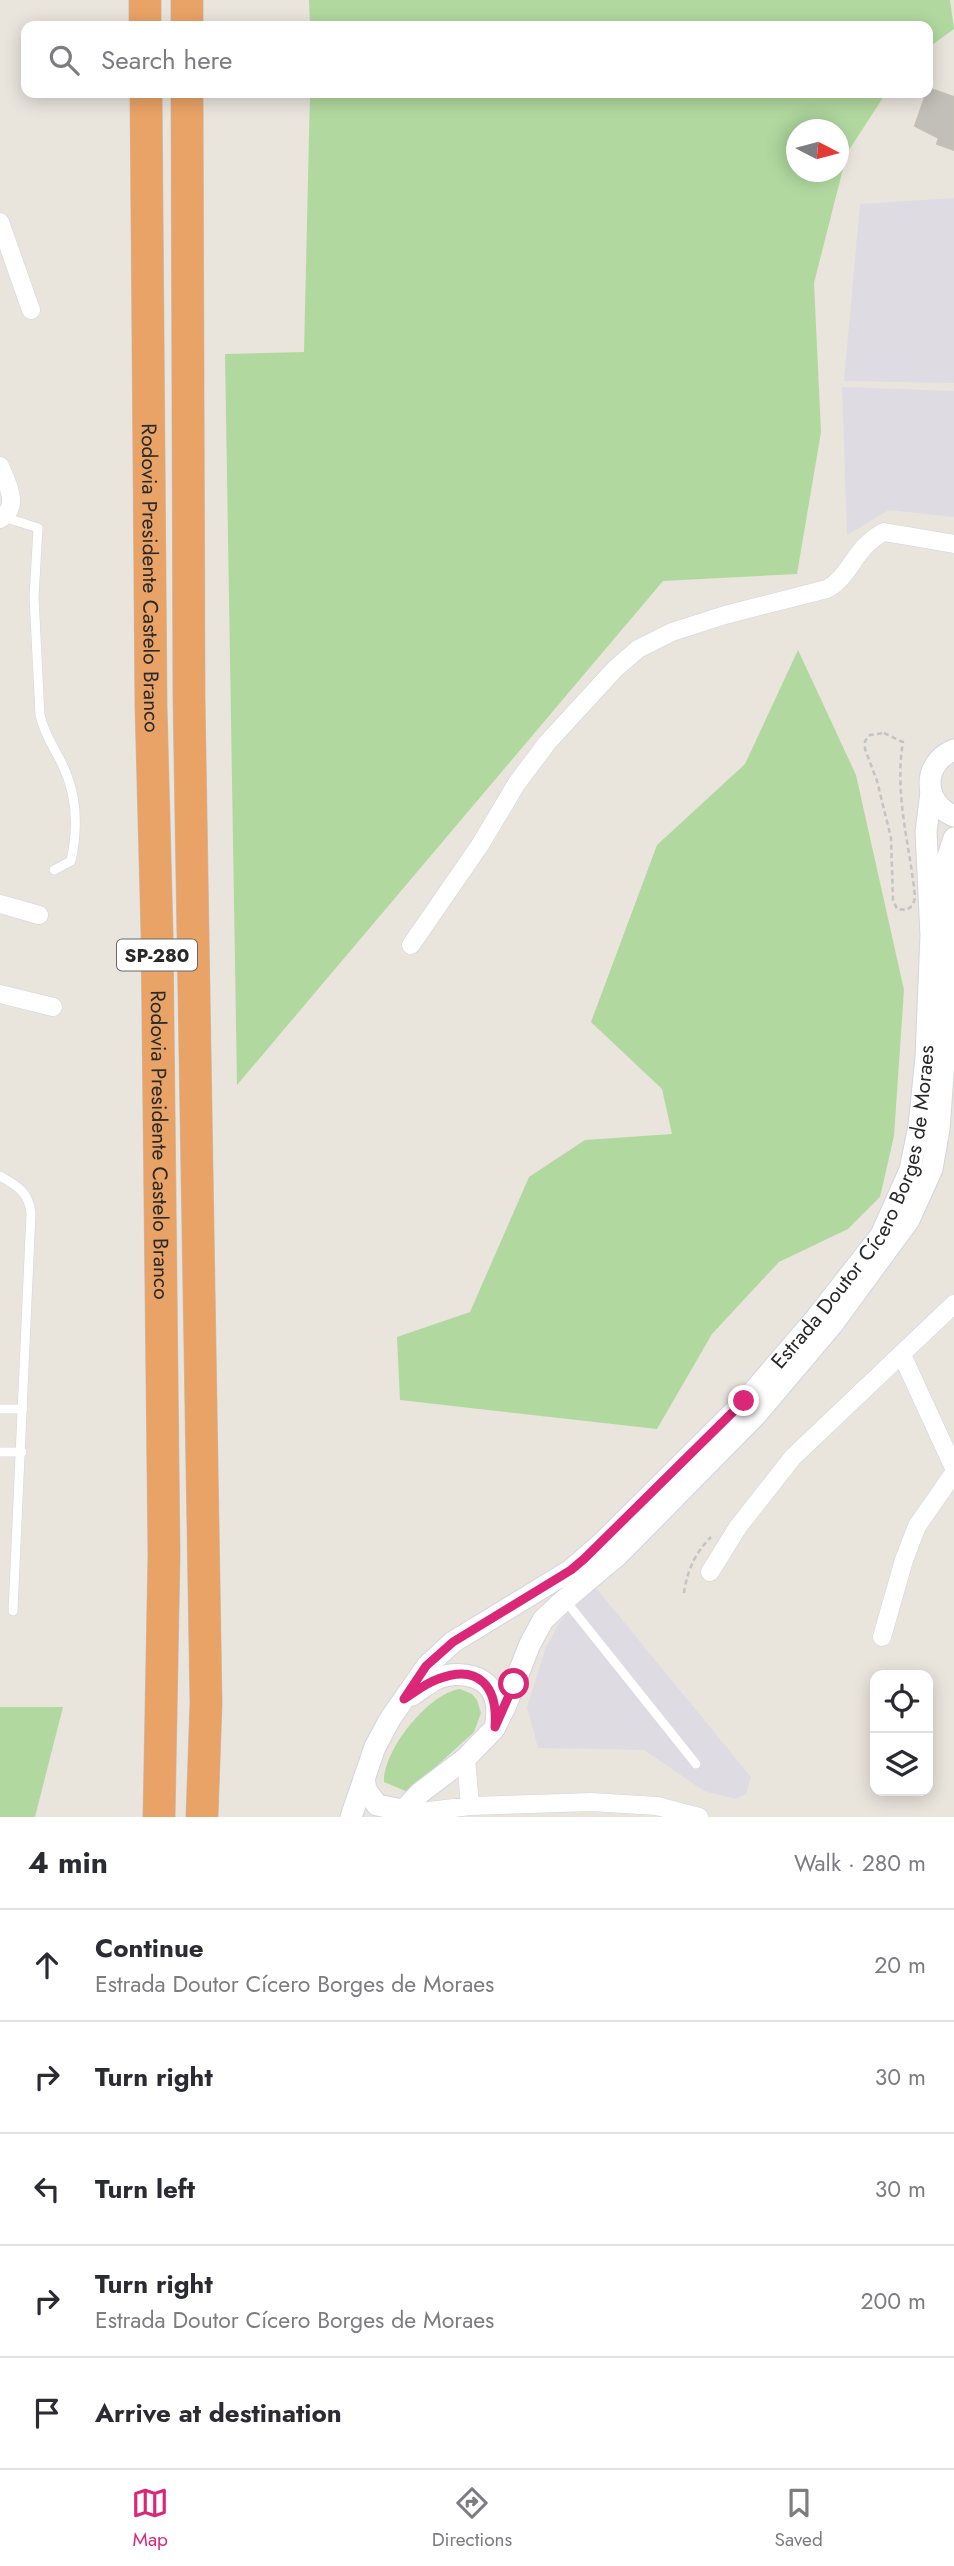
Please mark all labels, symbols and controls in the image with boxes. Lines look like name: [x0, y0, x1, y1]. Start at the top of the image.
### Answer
search box: [21, 21, 933, 98]
icon: search: [45, 41, 83, 79]
text: Search here: [101, 41, 233, 79]
north arrow: [786, 119, 849, 182]
street label: Rodovia Presidente Castelo Branco: [134, 423, 167, 733]
road number: SP-280: [117, 939, 197, 970]
street label: Rodovia Presidente Castelo Branco: [143, 990, 176, 1300]
street label: Estrada Doutor Cícero Borges de Moraes: [764, 1045, 941, 1375]
route end: [728, 1385, 759, 1416]
route start: [498, 1668, 529, 1699]
map controls: [870, 1670, 933, 1796]
button: locate: [870, 1670, 933, 1733]
button: layers: [870, 1733, 933, 1796]
text: 4 min: [28, 1841, 108, 1884]
text: Walk · 280 m: [794, 1846, 926, 1880]
text: Continue: [95, 1929, 204, 1967]
icon: ahead: [28, 1946, 66, 1984]
text: 20 m: [874, 1948, 926, 1982]
text: Estrada Doutor Cícero Borges de Moraes: [95, 1967, 494, 2001]
icon: right: [28, 2058, 66, 2096]
text: Turn right: [95, 2058, 213, 2096]
text: 30 m: [875, 2060, 926, 2094]
icon: left: [28, 2170, 66, 2208]
text: Turn left: [95, 2170, 195, 2208]
text: 30 m: [875, 2172, 926, 2206]
text: Turn right: [95, 2265, 213, 2303]
icon: right: [28, 2282, 66, 2320]
text: 200 m: [860, 2284, 926, 2318]
text: Estrada Doutor Cícero Borges de Moraes: [95, 2303, 494, 2337]
icon: arrive: [28, 2394, 66, 2432]
text: Arrive at destination: [95, 2394, 342, 2432]
tab: Map: [131, 2484, 169, 2553]
tab: Directions: [432, 2484, 512, 2553]
tab: Saved: [775, 2484, 823, 2553]

